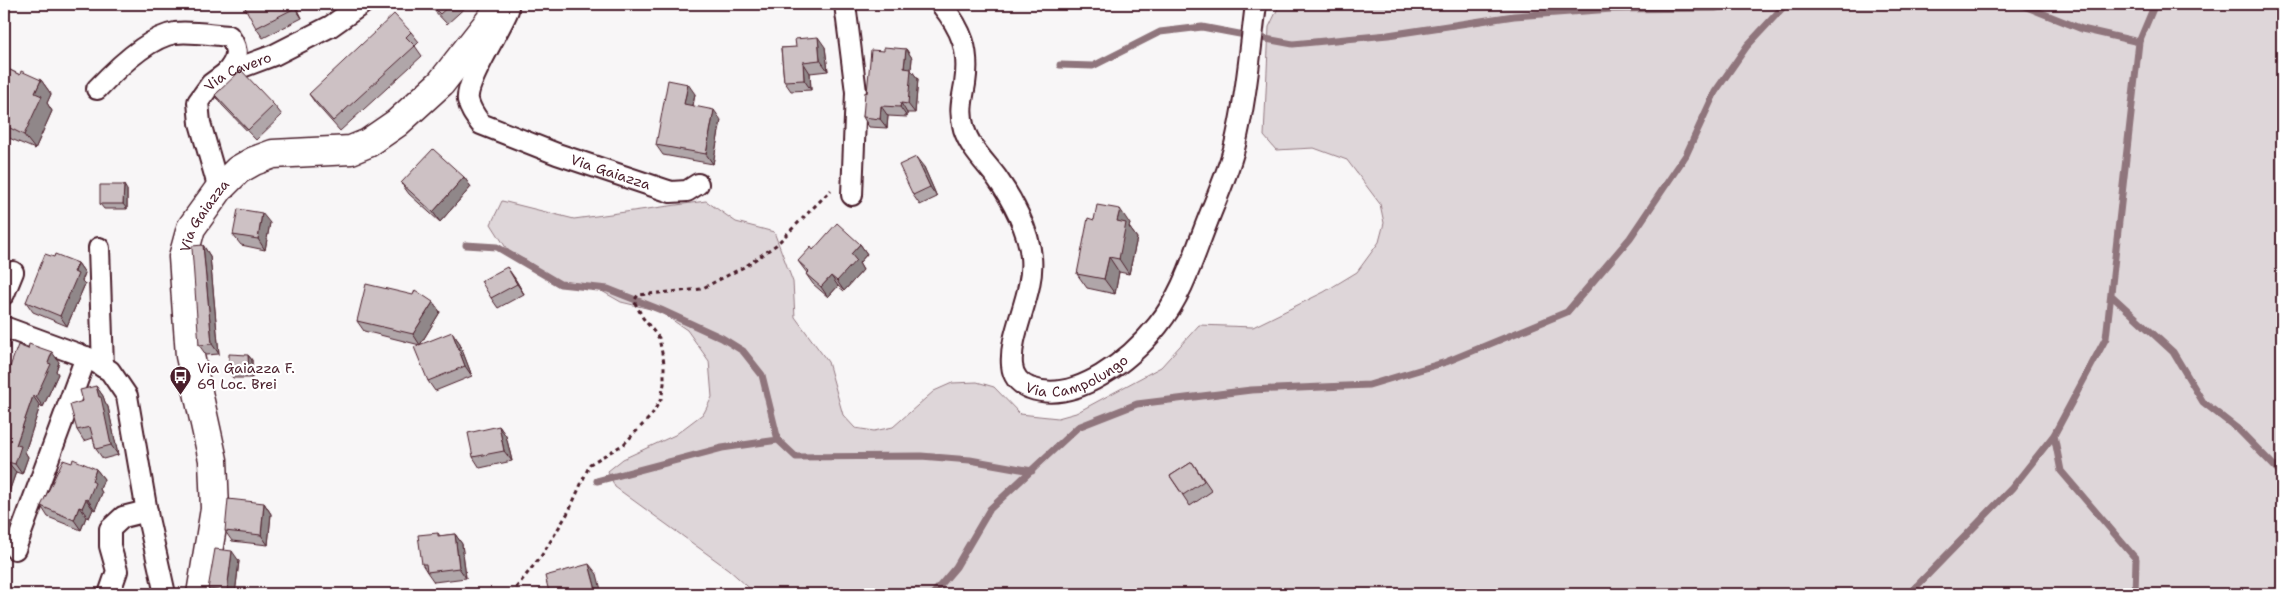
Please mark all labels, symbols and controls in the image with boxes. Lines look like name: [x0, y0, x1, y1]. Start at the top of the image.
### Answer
street label: Via Cavero: [200, 48, 274, 94]
street label: Via Gaiazza: [568, 150, 653, 194]
street label: Via Gaiazza: [176, 175, 233, 254]
street label: Via Campolungo: [1023, 351, 1132, 401]
place label: Via Gaiazza F. 69 Loc. Brei: [197, 359, 295, 393]
bus stop icon: Via Gaiazza F. 69 Loc. Brei: [169, 364, 193, 395]

